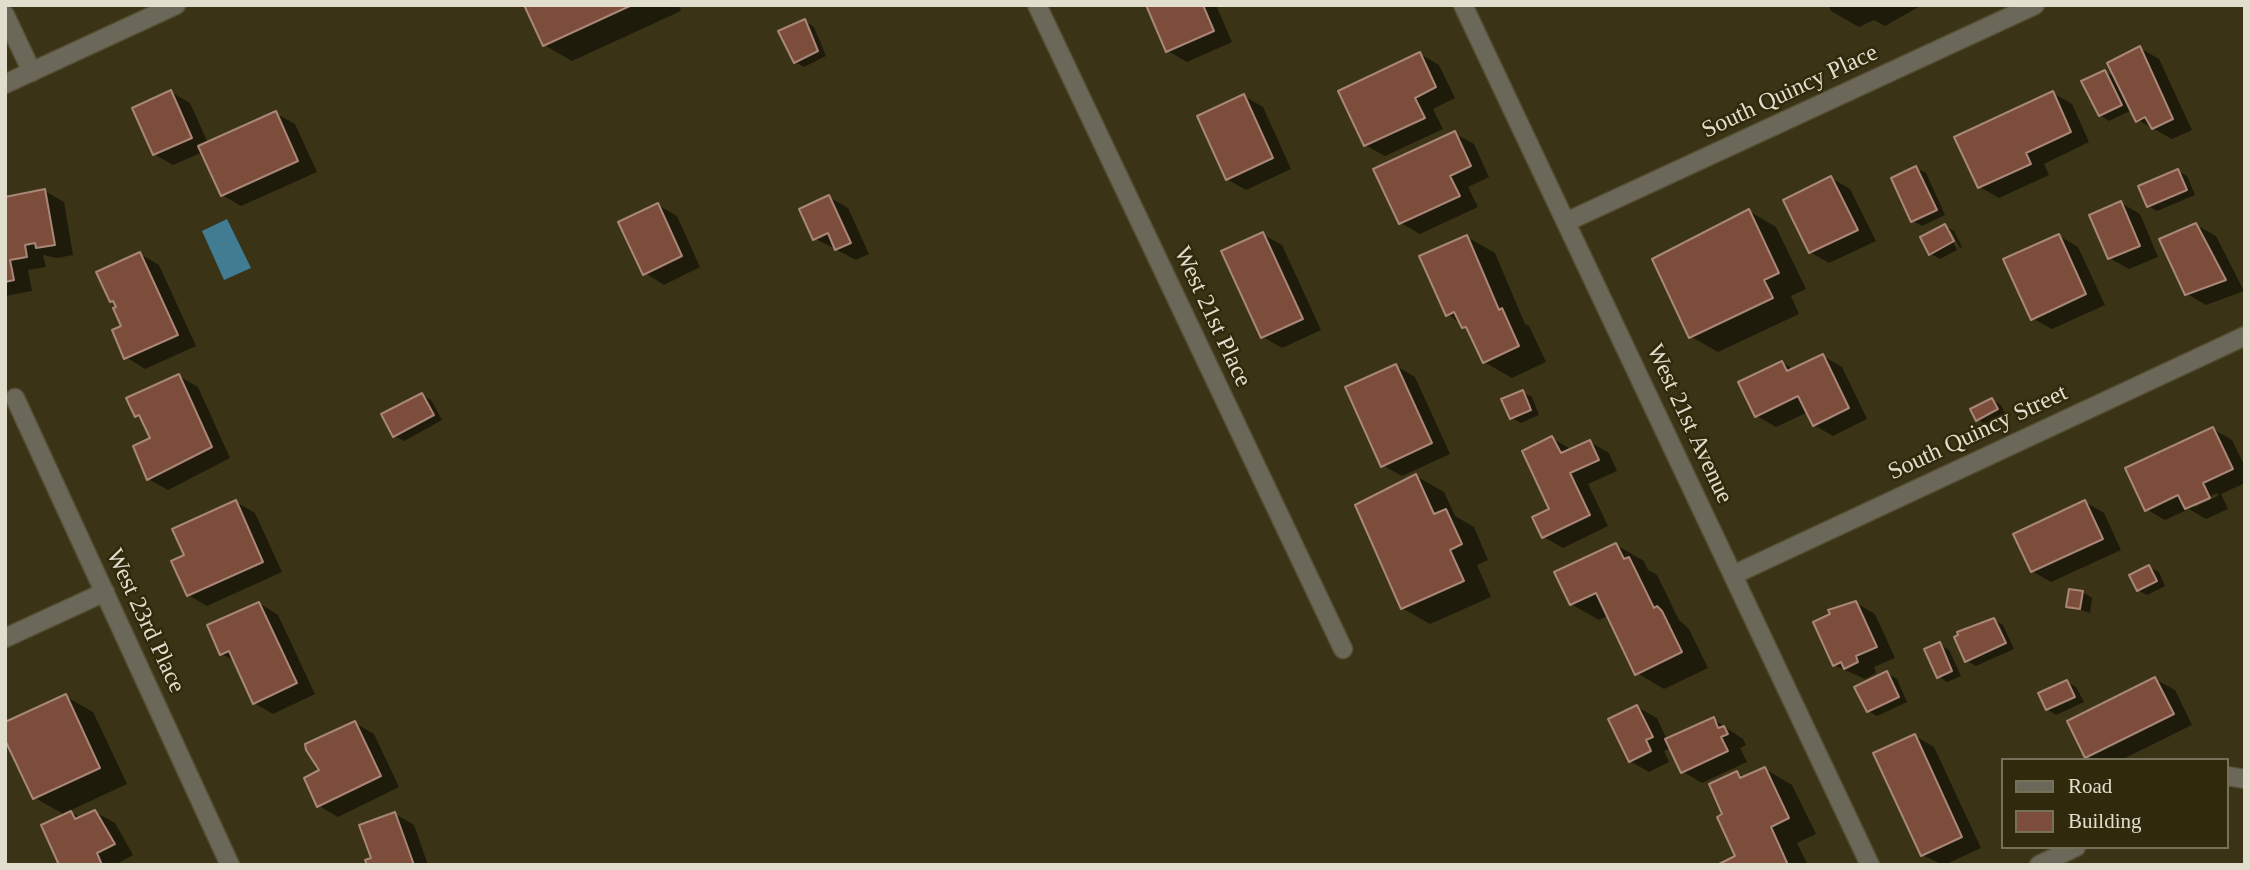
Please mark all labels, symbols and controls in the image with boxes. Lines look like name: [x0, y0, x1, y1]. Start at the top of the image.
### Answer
street label: South Quincy Place: [1698, 39, 1882, 145]
street label: West 21st Place: [1167, 242, 1257, 392]
street label: West 21st Avenue: [1640, 340, 1738, 508]
street label: South Quincy Street: [1884, 379, 2072, 487]
street label: West 23rd Place: [99, 545, 191, 697]
legend: [2002, 758, 2229, 849]
text: Road: [2068, 774, 2112, 798]
text: Building: [2068, 809, 2142, 833]

